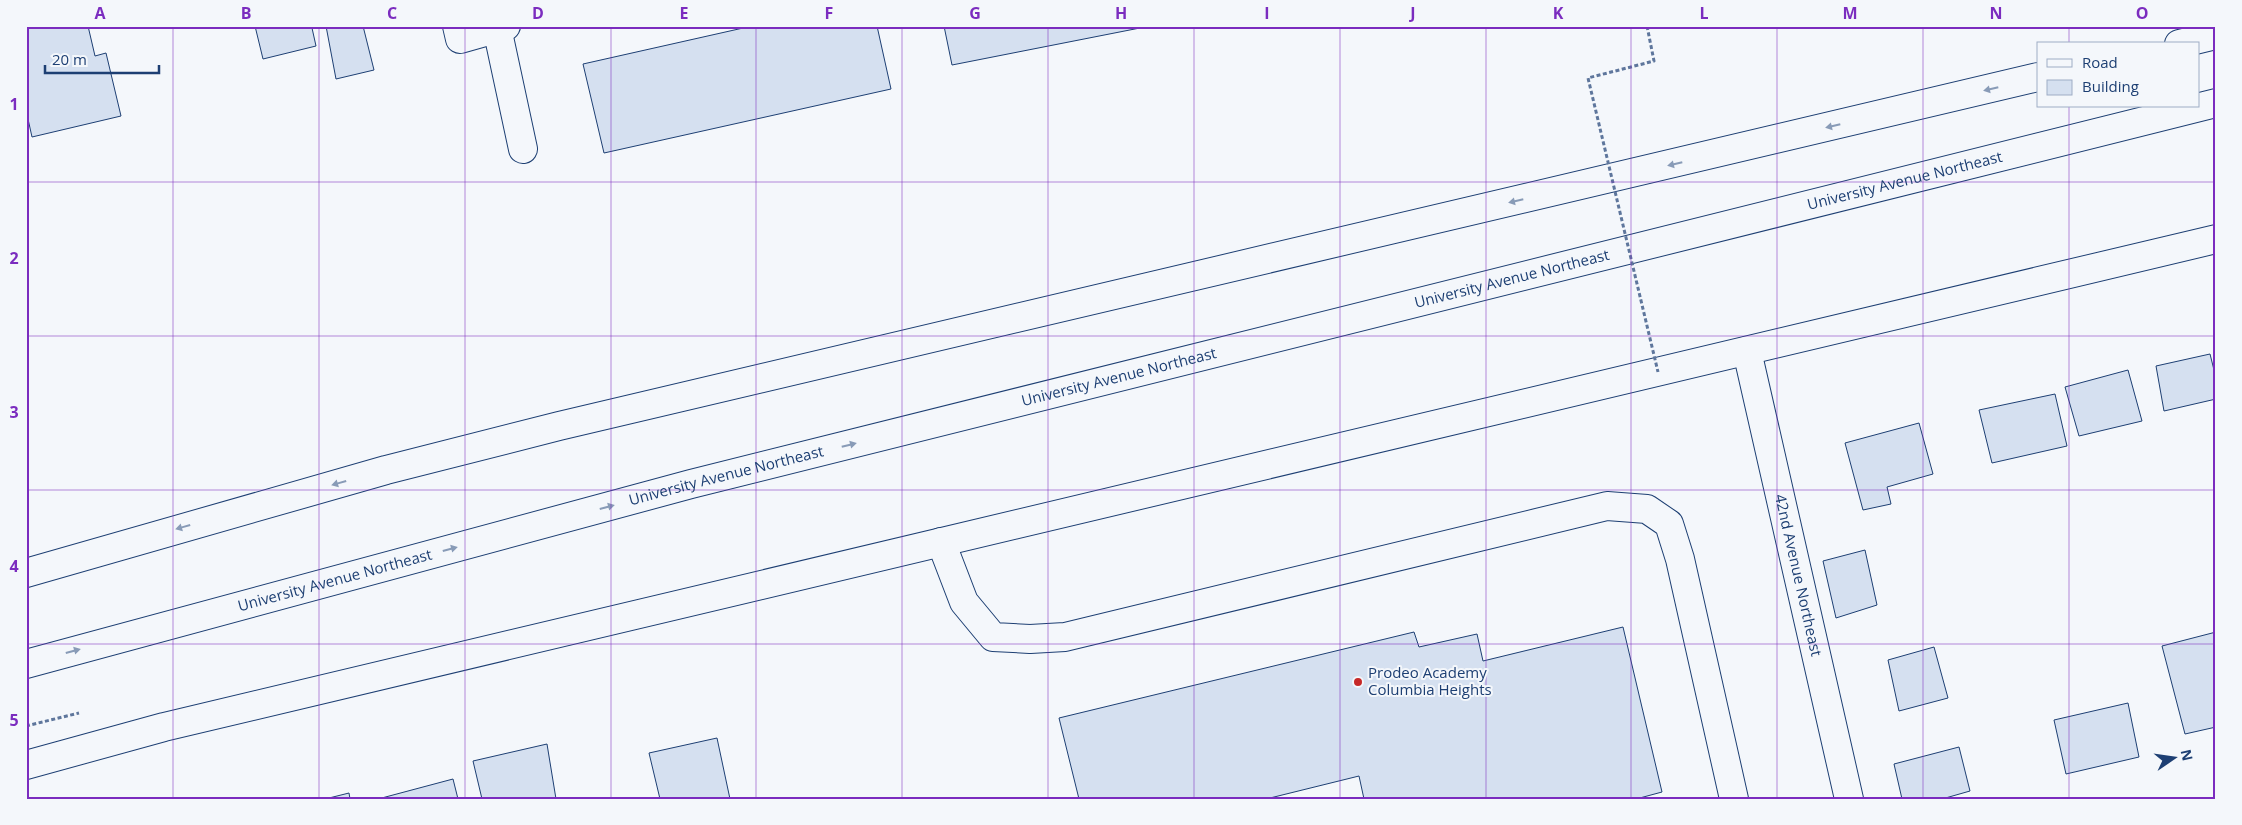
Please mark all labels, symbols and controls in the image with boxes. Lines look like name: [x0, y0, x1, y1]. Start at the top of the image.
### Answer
text: A: [94, 2, 106, 24]
text: B: [241, 2, 251, 24]
text: C: [387, 2, 397, 24]
text: D: [532, 2, 544, 24]
text: E: [680, 2, 689, 24]
text: F: [825, 2, 833, 24]
text: G: [969, 2, 981, 24]
text: H: [1115, 2, 1127, 24]
text: I: [1264, 2, 1270, 24]
text: J: [1408, 2, 1416, 24]
text: K: [1553, 2, 1564, 24]
text: L: [1699, 2, 1709, 24]
text: M: [1842, 2, 1858, 24]
text: N: [1989, 2, 2003, 24]
text: O: [2136, 2, 2148, 24]
scale bar: [45, 42, 159, 74]
legend: [2037, 42, 2200, 108]
text: 20 m: [52, 49, 87, 69]
text: Road: [2082, 52, 2118, 72]
text: Building: [2082, 76, 2139, 96]
one-way arrow: [1983, 85, 1998, 93]
text: 1: [9, 93, 19, 115]
one-way arrow: [1825, 122, 1840, 130]
street label: University Avenue Northeast: [1805, 146, 2004, 214]
one-way arrow: [1667, 160, 1682, 168]
one-way arrow: [1509, 197, 1524, 205]
street label: University Avenue Northeast: [1412, 244, 1611, 312]
text: 2: [9, 247, 19, 269]
street label: University Avenue Northeast: [1019, 342, 1218, 410]
text: 3: [9, 401, 19, 423]
street label: University Avenue Northeast: [626, 440, 825, 509]
one-way arrow: [841, 441, 856, 449]
one-way arrow: [331, 479, 347, 487]
street label: 42nd Avenue Northeast: [1771, 492, 1827, 658]
one-way arrow: [599, 503, 614, 511]
one-way arrow: [175, 524, 190, 532]
street label: University Avenue Northeast: [235, 544, 434, 615]
one-way arrow: [442, 545, 457, 553]
text: 4: [9, 555, 19, 577]
one-way arrow: [66, 647, 81, 655]
place label: Prodeo Academy Columbia Heights: [1368, 662, 1492, 699]
marker: Prodeo Academy Columbia Heights: [1352, 676, 1364, 688]
text: 5: [9, 709, 19, 731]
north arrow: [2150, 732, 2200, 782]
text: N: [2177, 747, 2198, 763]

